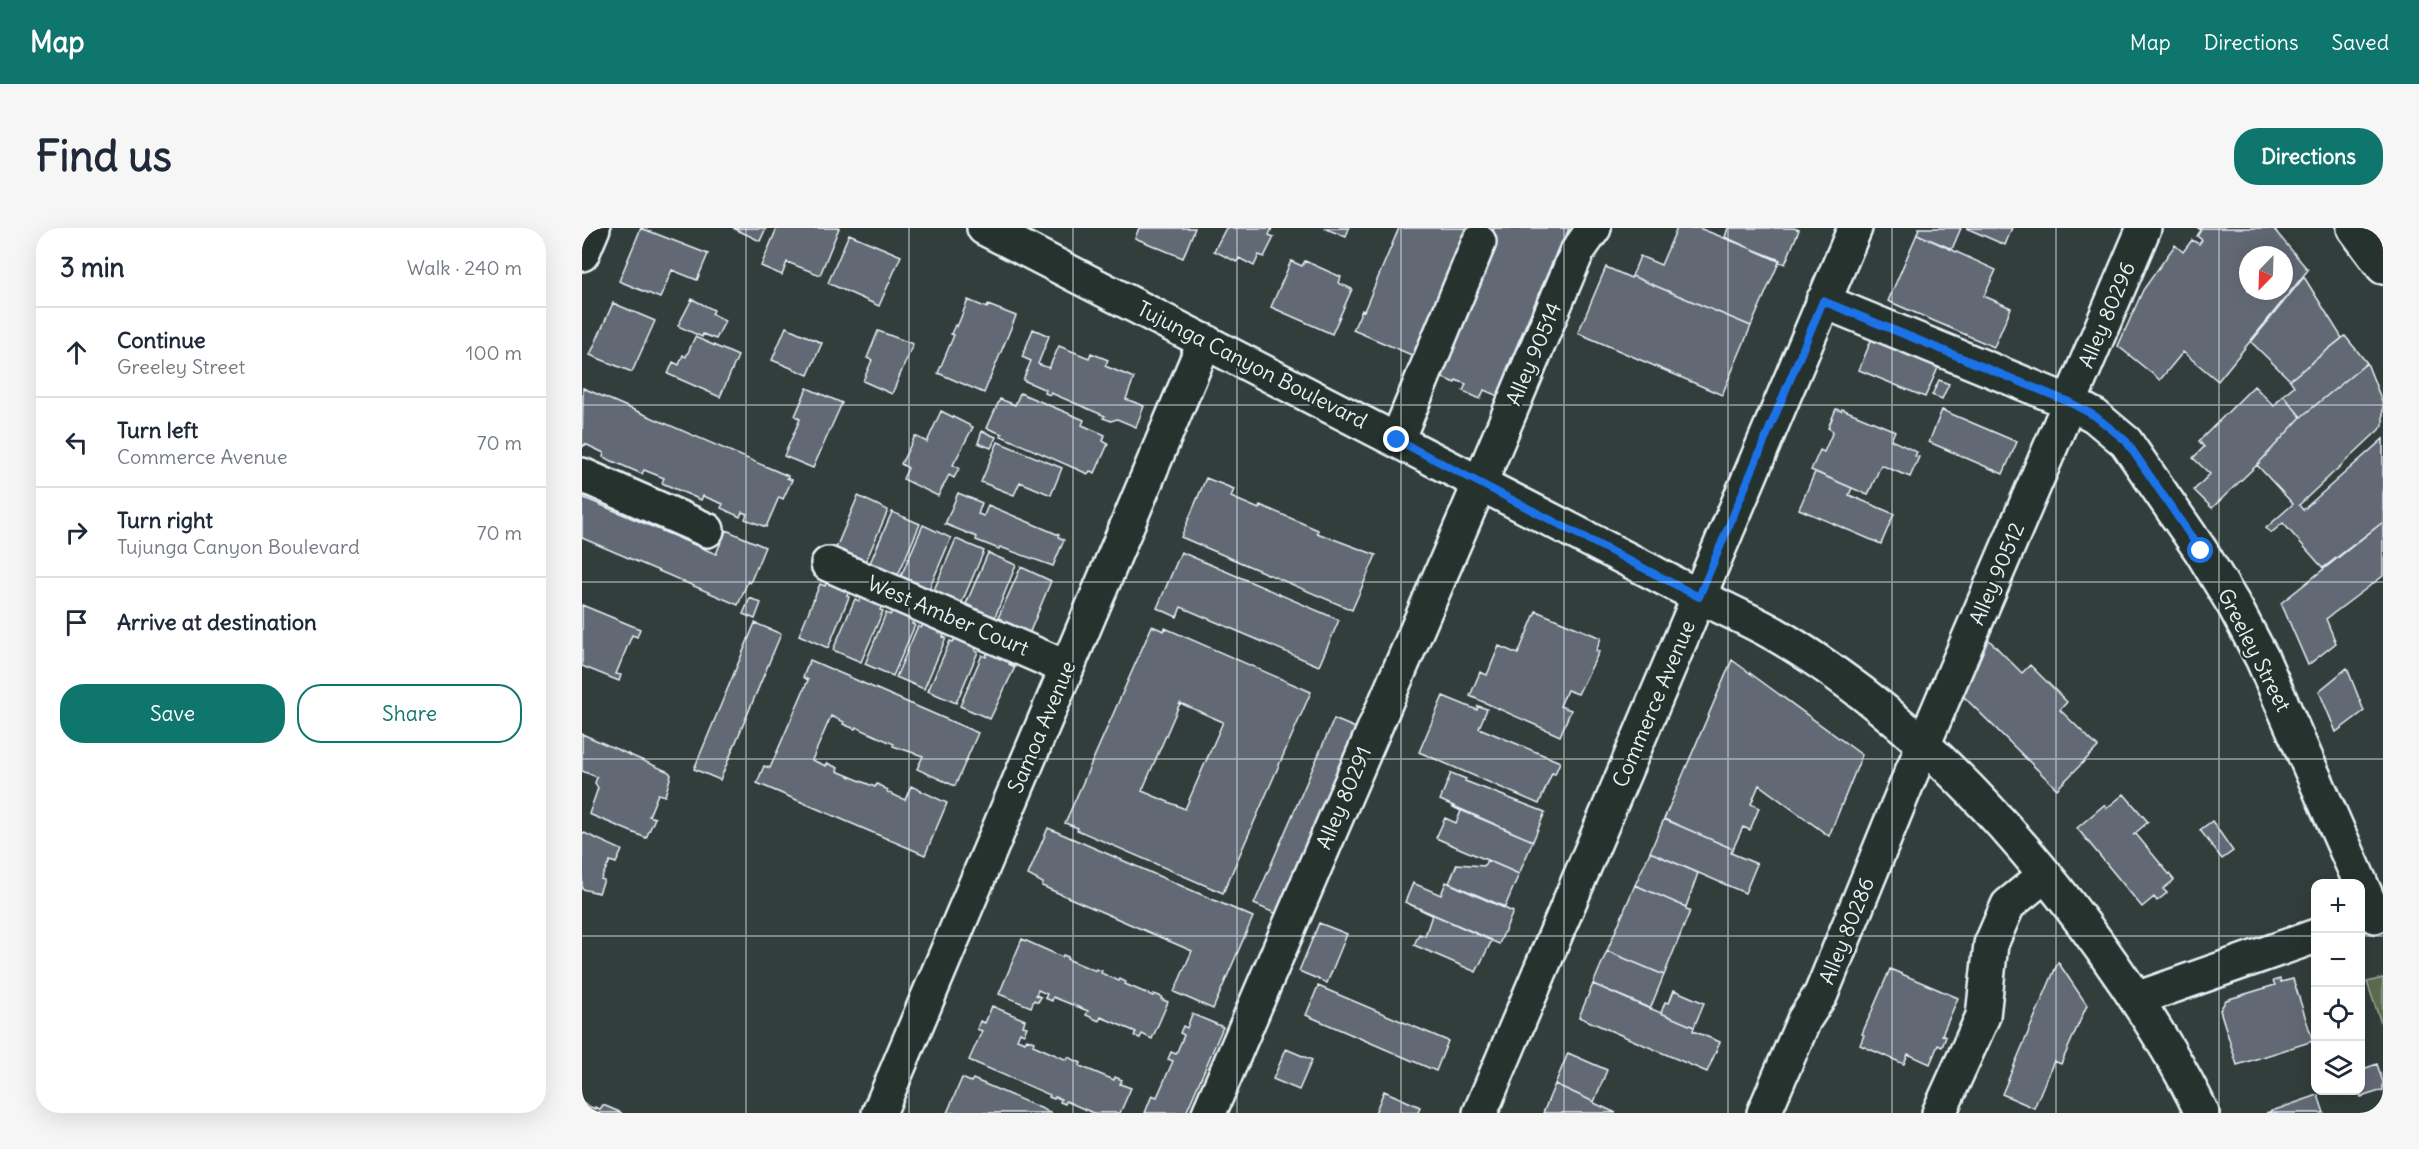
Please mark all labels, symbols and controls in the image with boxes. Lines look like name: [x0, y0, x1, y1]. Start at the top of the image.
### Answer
text: Map: [30, 24, 84, 60]
text: Map: [2130, 29, 2171, 56]
text: Directions: [2204, 29, 2298, 56]
text: Saved: [2331, 29, 2389, 56]
button: Directions: [2234, 128, 2383, 185]
text: Find us: [36, 130, 172, 182]
north arrow: [2239, 246, 2293, 300]
text: 3 min: [60, 251, 125, 284]
text: Walk · 240 m: [407, 255, 522, 280]
street label: Alley 80296: [2072, 258, 2141, 372]
street label: Tujunga Canyon Boulevard: [1133, 295, 1372, 434]
street label: Alley 90514: [1500, 298, 1567, 410]
text: Continue: [117, 326, 206, 354]
icon: ahead: [60, 336, 93, 369]
text: 100 m: [465, 340, 522, 365]
text: Greeley Street: [117, 354, 245, 379]
text: Turn left: [117, 416, 198, 444]
icon: left: [60, 426, 93, 459]
route end: [1383, 426, 1409, 452]
text: 70 m: [477, 430, 522, 455]
text: Commerce Avenue: [117, 444, 287, 469]
text: Turn right: [117, 506, 213, 534]
icon: right: [60, 516, 93, 549]
street label: Alley 90512: [1963, 518, 2030, 629]
text: 70 m: [477, 520, 522, 545]
text: Tujunga Canyon Boulevard: [117, 534, 360, 559]
route start: [2187, 537, 2213, 563]
street label: West Amber Court: [863, 569, 1033, 662]
street label: Greeley Street: [2212, 584, 2297, 716]
icon: arrive: [60, 606, 93, 639]
text: Arrive at destination: [117, 608, 317, 636]
street label: Commerce Avenue: [1606, 616, 1701, 791]
street label: Samoa Avenue: [1002, 657, 1082, 797]
button: Save: [60, 684, 285, 743]
button: Share: [297, 684, 522, 743]
street label: Alley 80291: [1310, 742, 1377, 853]
street label: Alley 80286: [1813, 873, 1880, 988]
map controls: [2311, 879, 2365, 1095]
button: +: [2311, 879, 2365, 933]
button: −: [2311, 933, 2365, 987]
button: locate: [2311, 987, 2365, 1041]
button: layers: [2311, 1041, 2365, 1095]

